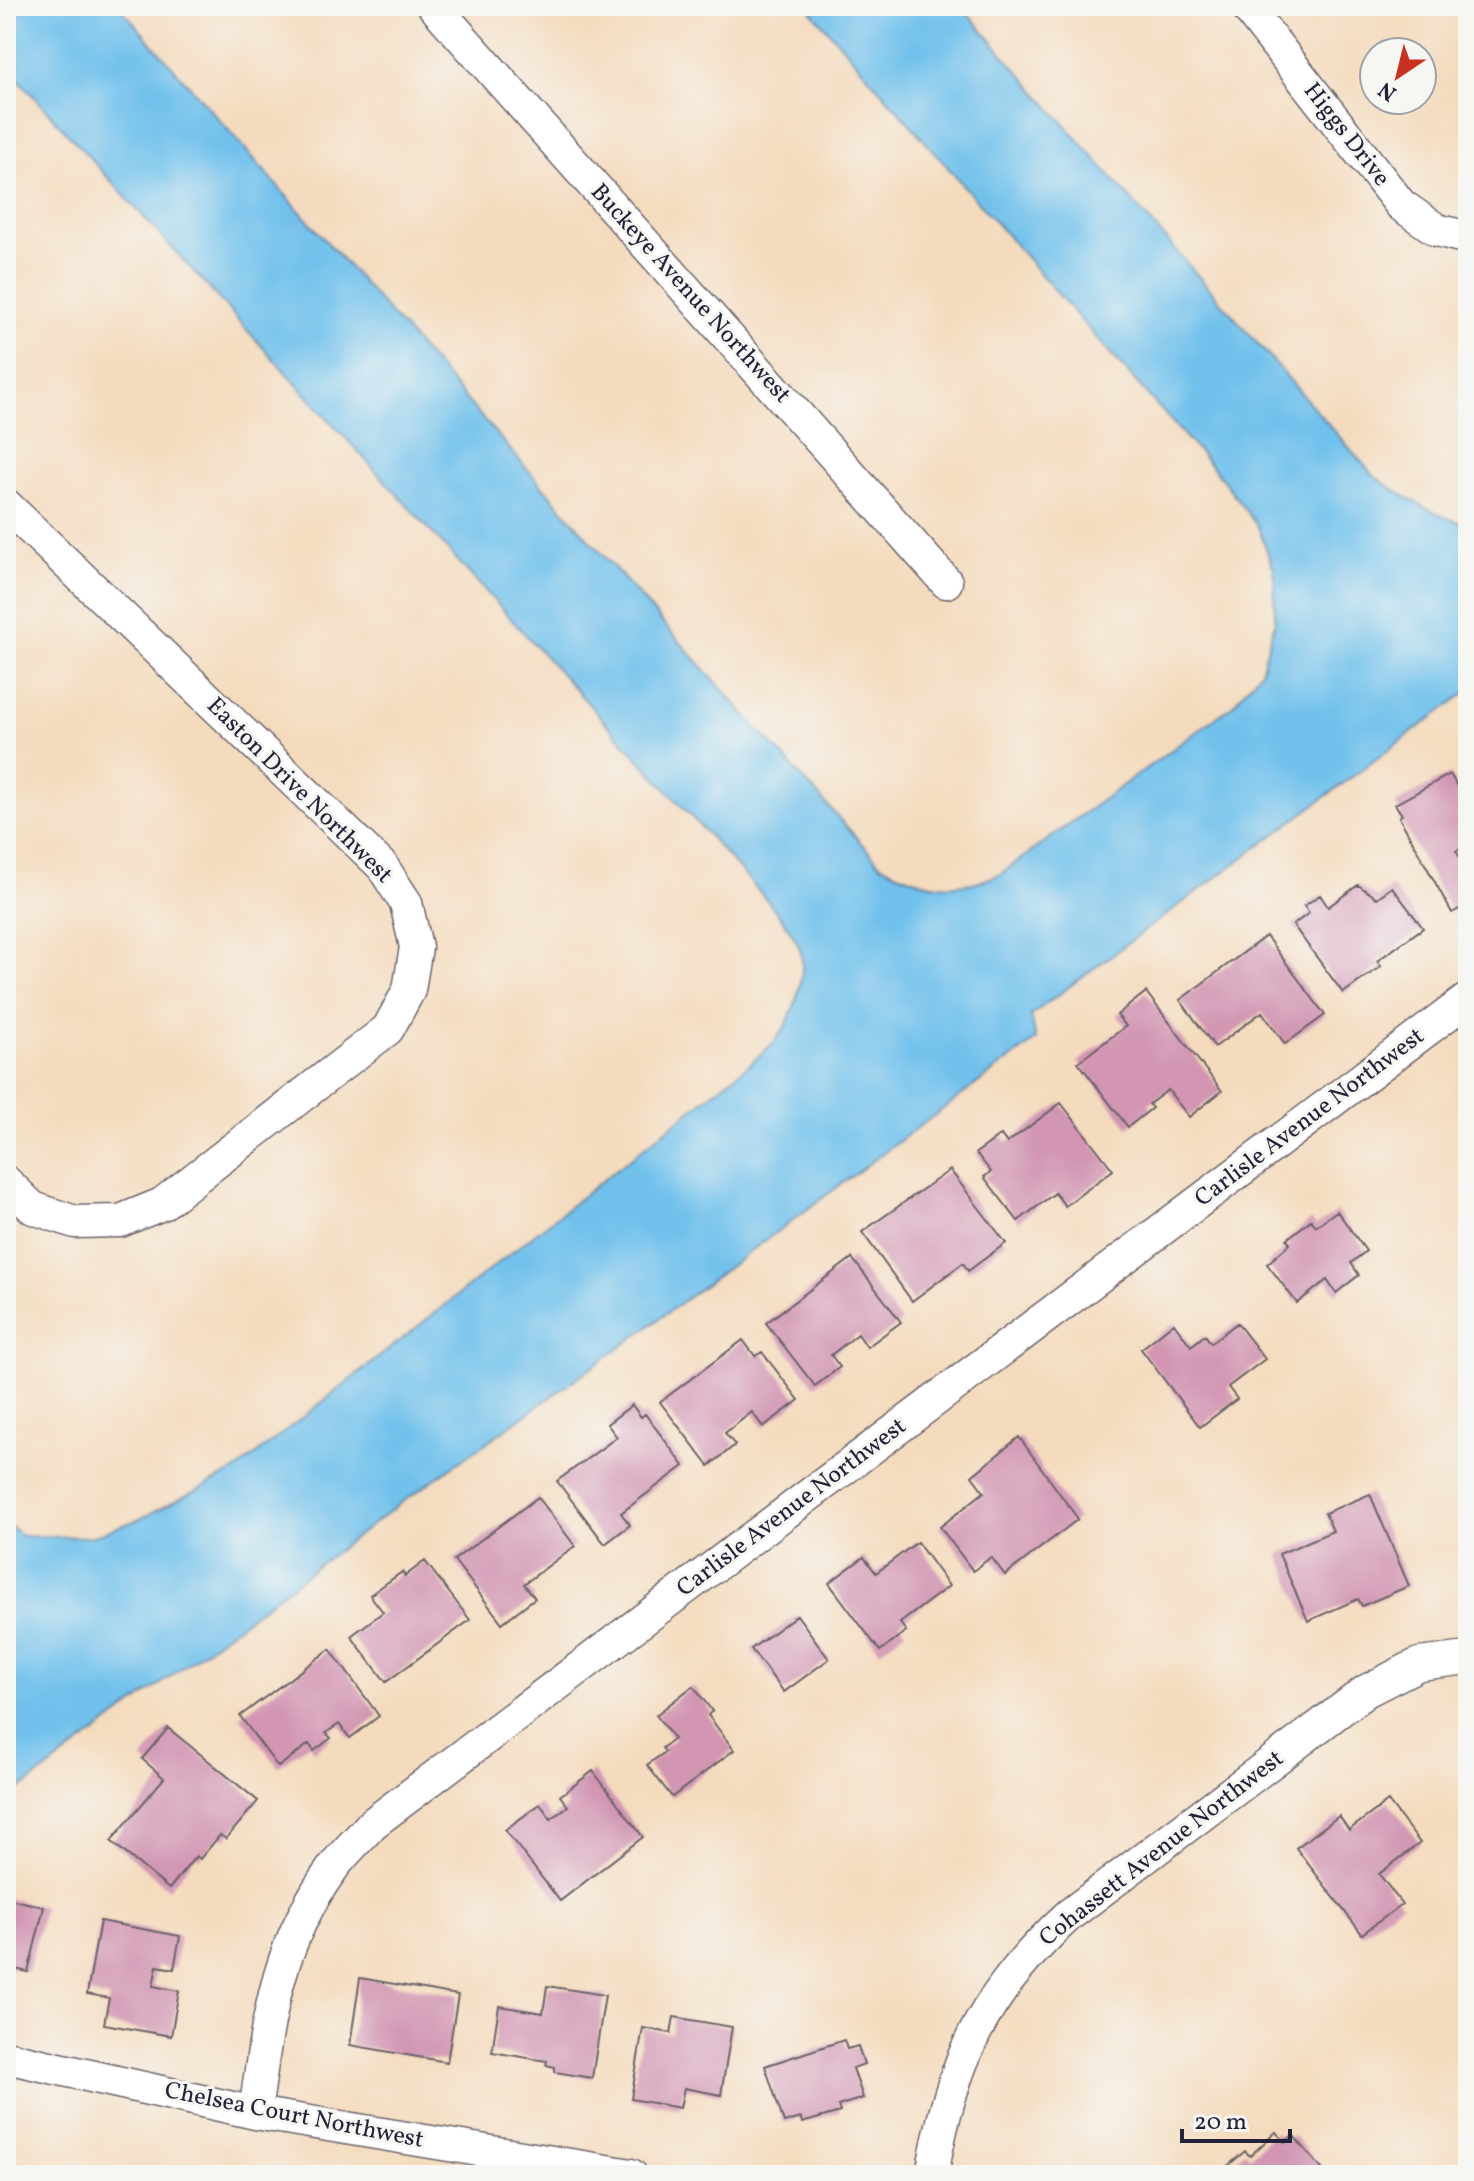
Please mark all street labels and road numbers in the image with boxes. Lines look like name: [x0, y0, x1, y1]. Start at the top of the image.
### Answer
street label: Higgs Drive: [1295, 76, 1397, 194]
street label: Buckeye Avenue Northwest: [582, 177, 798, 411]
street label: Easton Drive Northwest: [198, 690, 400, 892]
street label: Carlisle Avenue Northwest: [1188, 1020, 1432, 1216]
street label: Carlisle Avenue Northwest: [670, 1410, 914, 1606]
street label: Cohassett Avenue Northwest: [1033, 1743, 1291, 1955]
street label: Chelsea Court Northwest: [162, 2074, 426, 2158]

